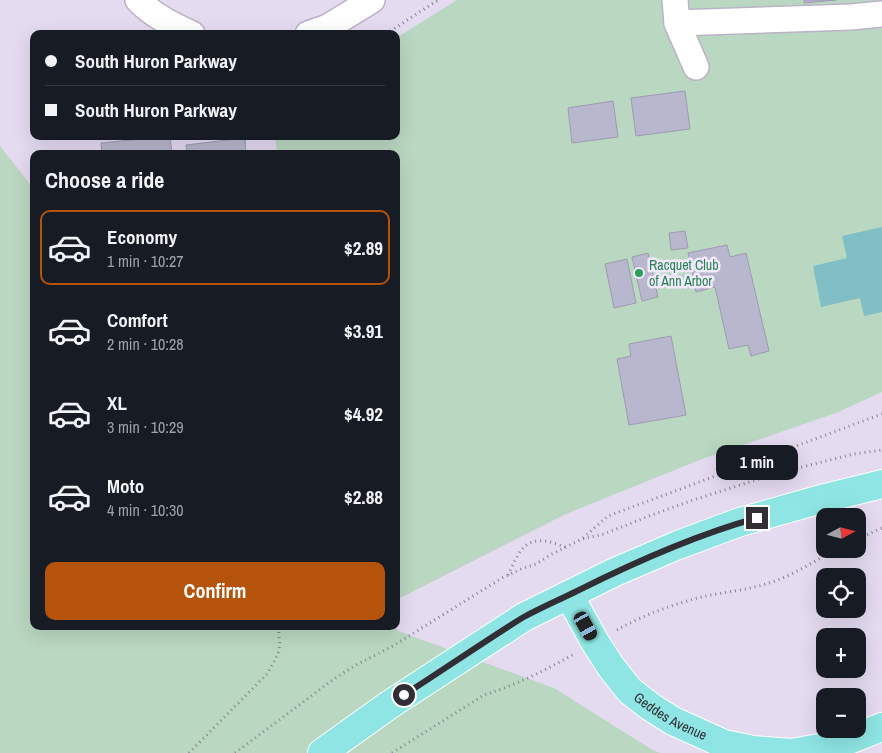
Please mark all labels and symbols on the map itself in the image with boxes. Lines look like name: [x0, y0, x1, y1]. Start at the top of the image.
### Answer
place label: Racquet Club of Ann Arbor: [649, 256, 719, 290]
marker: Racquet Club of Ann Arbor: [633, 267, 645, 279]
callout: 1 min: [716, 446, 798, 480]
route end: [746, 507, 768, 529]
north arrow: [816, 508, 866, 558]
car: [572, 609, 599, 643]
route start: [393, 684, 415, 706]
street label: Geddes Avenue: [630, 688, 710, 744]

